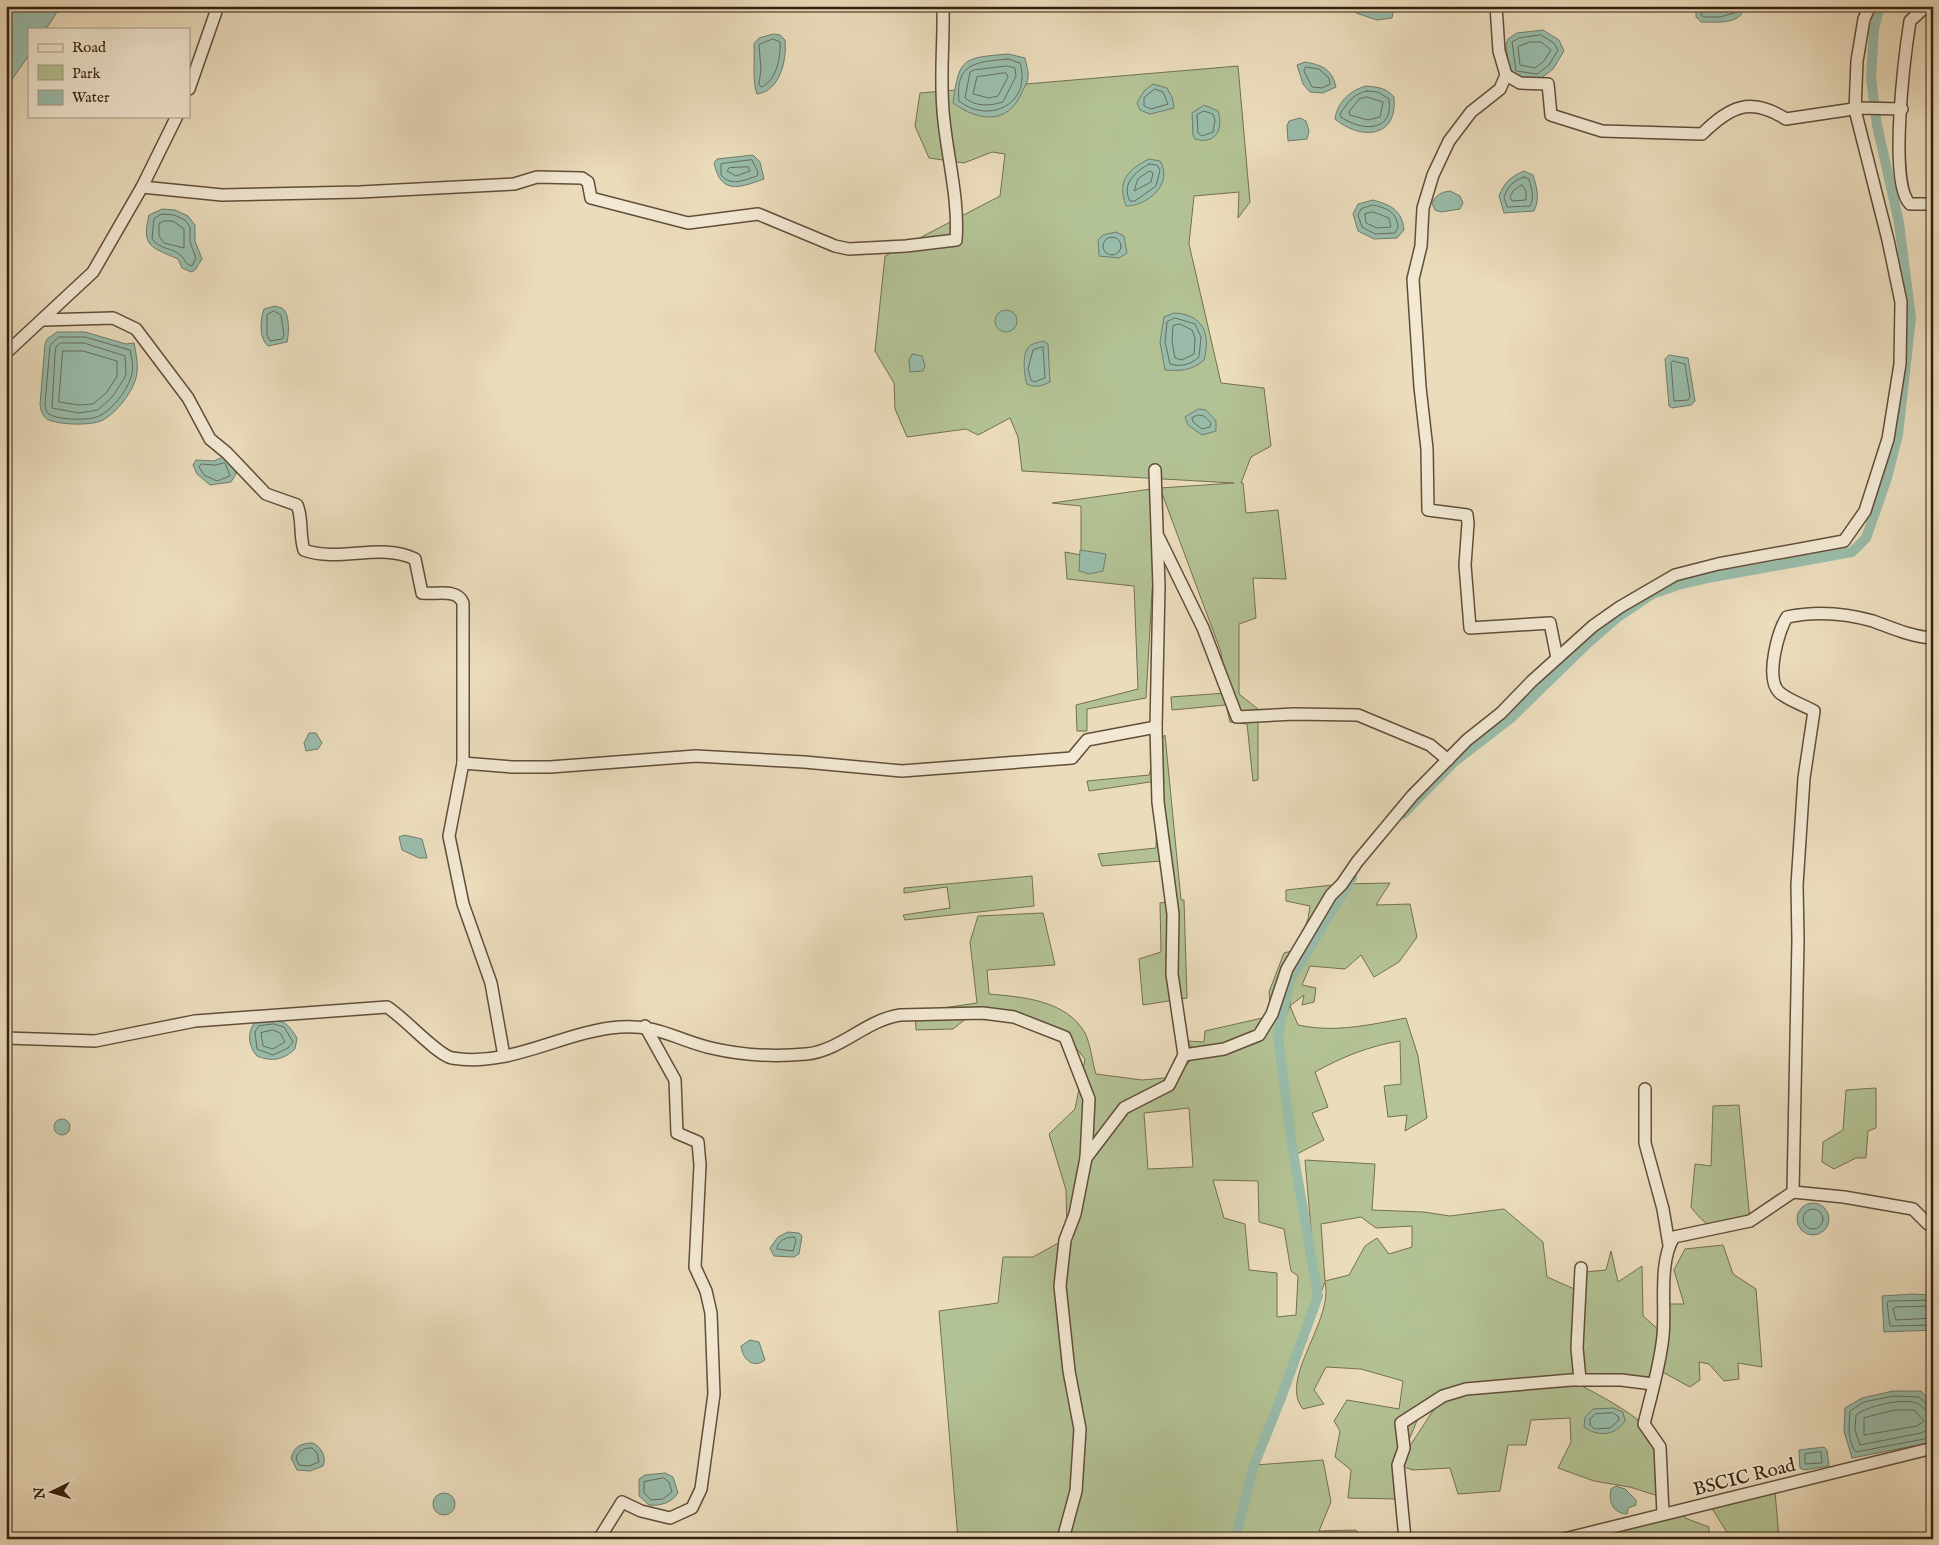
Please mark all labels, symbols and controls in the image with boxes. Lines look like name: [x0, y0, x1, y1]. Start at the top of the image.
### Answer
legend: [28, 28, 190, 118]
text: Road: [72, 38, 107, 57]
text: Park: [72, 64, 102, 83]
text: Water: [72, 88, 110, 107]
street label: BSCIC Road: [1691, 1453, 1799, 1502]
north arrow: [28, 1468, 78, 1518]
text: N: [31, 1486, 50, 1501]

